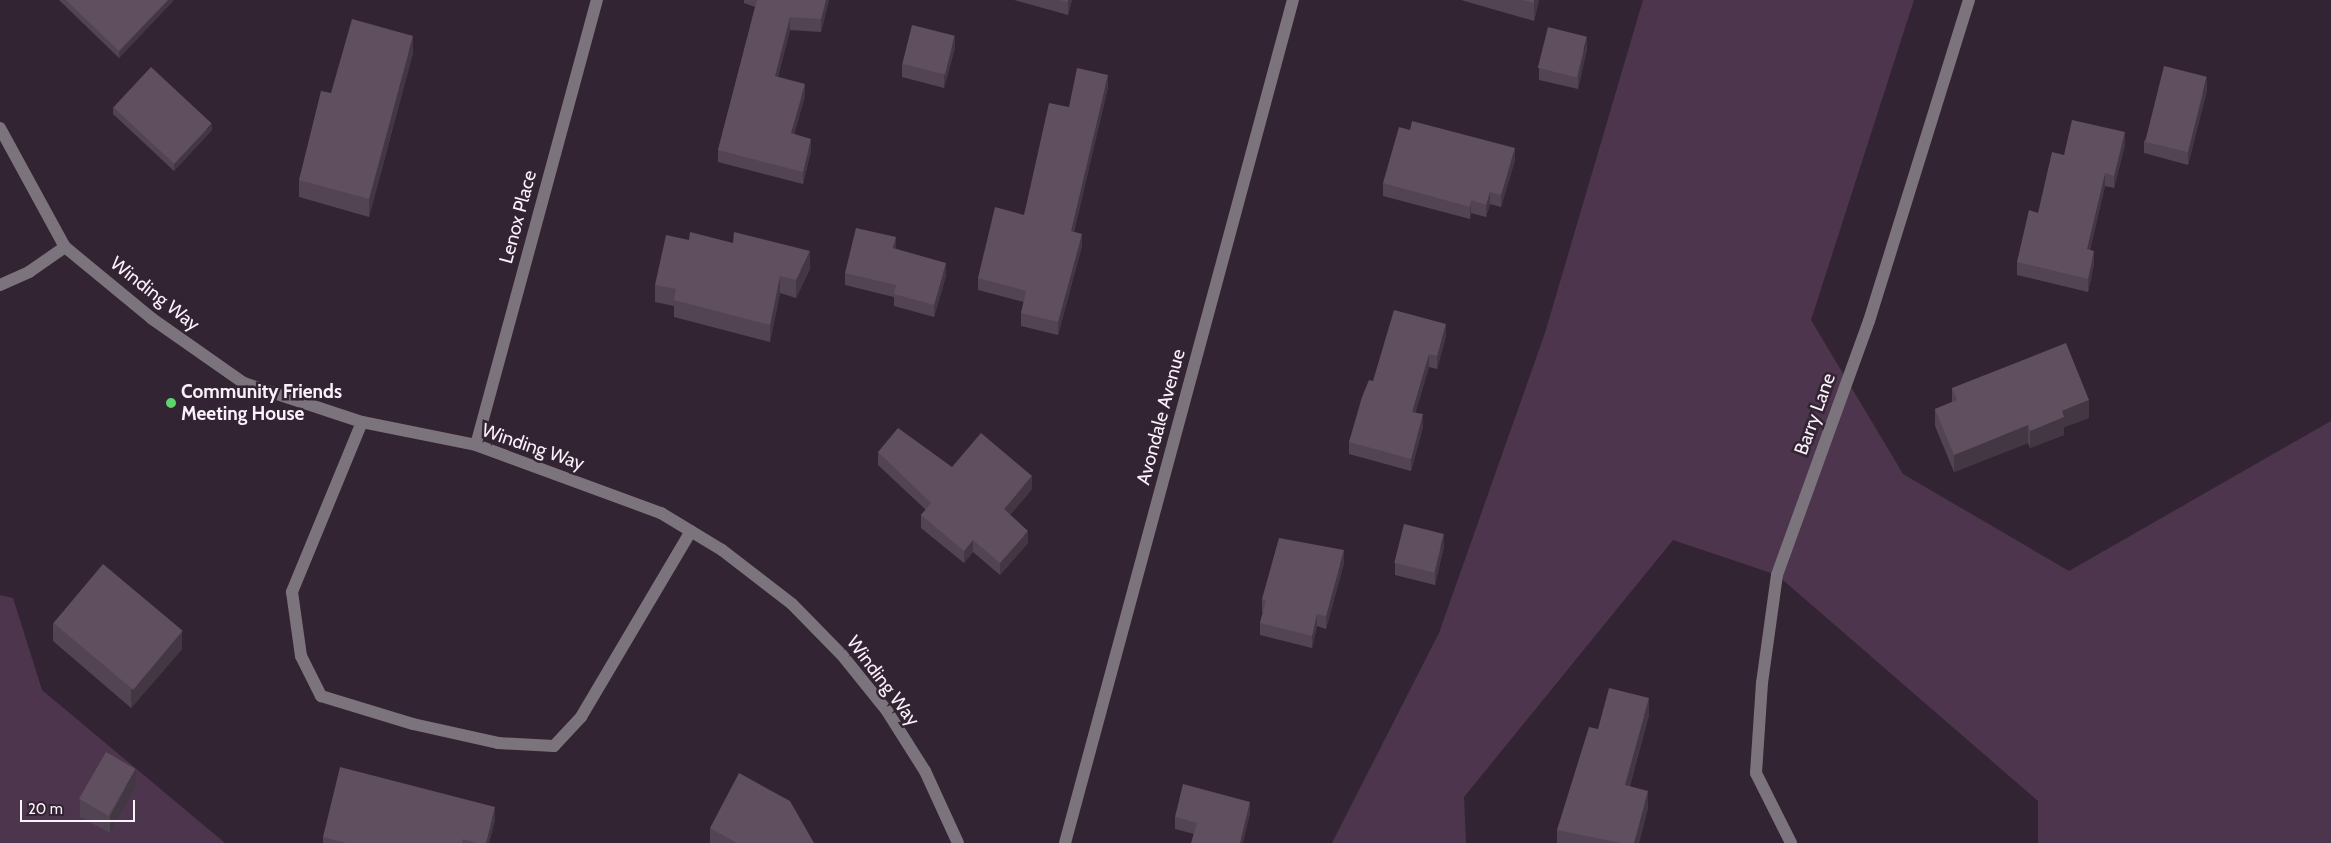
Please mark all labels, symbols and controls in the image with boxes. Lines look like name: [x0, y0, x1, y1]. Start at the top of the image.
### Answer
street label: Lenox Place: [495, 168, 541, 266]
street label: Winding Way: [106, 252, 204, 336]
street label: Avondale Avenue: [1132, 347, 1190, 487]
street label: Barry Lane: [1790, 370, 1840, 458]
place label: Community Friends Meeting House: [181, 381, 342, 425]
marker: Community Friends Meeting House: [165, 397, 177, 409]
street label: Winding Way: [479, 419, 587, 475]
street label: Winding Way: [842, 631, 924, 731]
scale bar: [22, 790, 138, 822]
text: 20 m: [28, 800, 63, 818]

